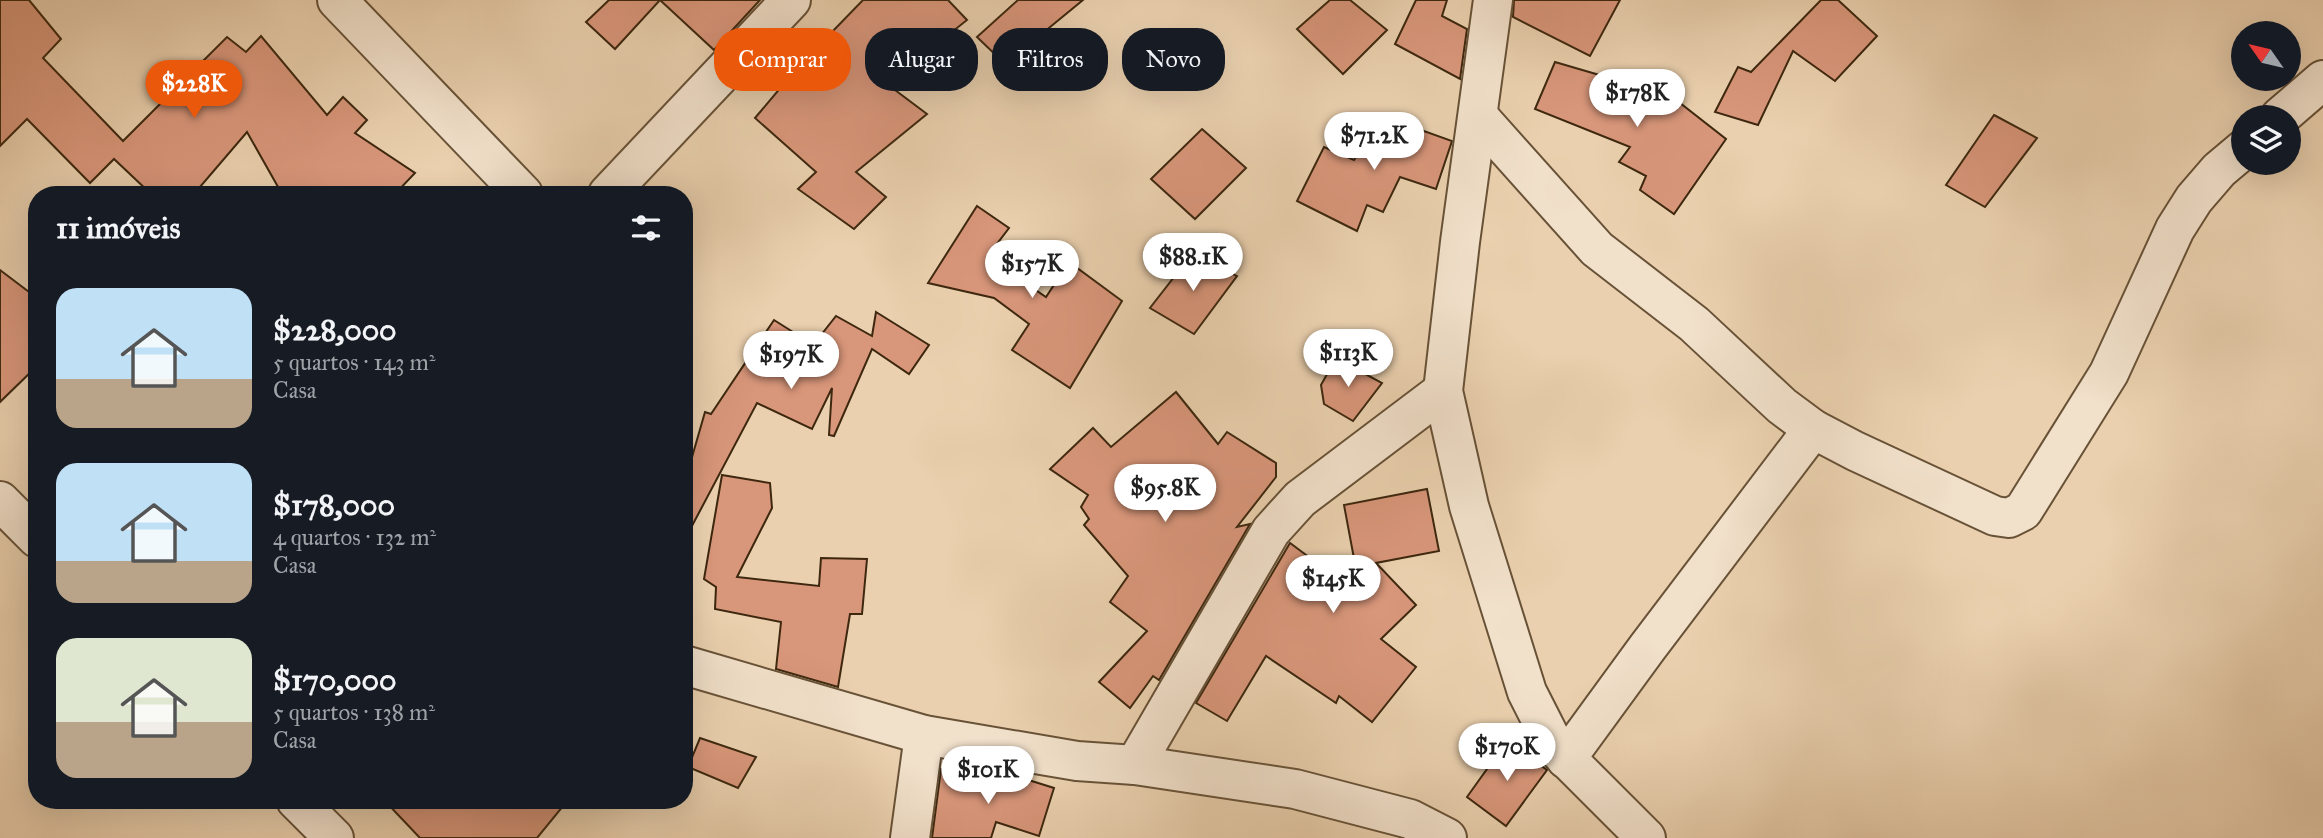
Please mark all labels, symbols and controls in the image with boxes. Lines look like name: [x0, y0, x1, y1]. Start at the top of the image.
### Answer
north arrow: [2231, 21, 2301, 91]
map controls: [2231, 21, 2301, 175]
chip: Comprar: [714, 28, 851, 91]
chip: Alugar: [865, 28, 978, 91]
chip: Filtros: [992, 28, 1108, 91]
chip: Novo: [1122, 28, 1225, 91]
pin: $228K: [145, 60, 243, 120]
text: $228K: [162, 69, 226, 97]
pin: $178K: [1588, 69, 1686, 129]
text: $178K: [1605, 78, 1669, 106]
button: layers: [2231, 105, 2301, 175]
pin: $71.2K: [1317, 113, 1431, 172]
text: $71.2K: [1340, 121, 1408, 149]
icon: filters: [627, 209, 665, 247]
text: 11 imóveis: [56, 210, 180, 246]
pin: $88.1K: [1136, 233, 1250, 293]
pin: $157K: [983, 240, 1081, 300]
text: $88.1K: [1159, 242, 1227, 270]
text: $157K: [1001, 249, 1063, 277]
text: $228,000: [273, 312, 397, 348]
icon: home: [112, 316, 196, 400]
pin: $113K: [1299, 330, 1397, 389]
pin: $197K: [742, 332, 840, 391]
text: $113K: [1319, 338, 1377, 366]
text: $197K: [759, 340, 823, 368]
text: 5 quartos · 143 m²: [273, 348, 436, 376]
text: Casa: [273, 376, 317, 404]
pin: $95.8K: [1108, 464, 1222, 524]
text: $95.8K: [1130, 473, 1200, 501]
text: $178,000: [273, 487, 395, 523]
icon: home: [112, 491, 196, 575]
text: 4 quartos · 132 m²: [273, 523, 436, 551]
text: Casa: [273, 551, 317, 579]
pin: $145K: [1284, 556, 1382, 615]
text: $145K: [1302, 564, 1364, 592]
text: $170,000: [273, 662, 396, 698]
icon: home: [112, 666, 196, 750]
text: 5 quartos · 138 m²: [273, 698, 435, 726]
pin: $170K: [1458, 724, 1556, 783]
text: Casa: [273, 726, 317, 754]
text: $170K: [1475, 732, 1539, 760]
pin: $101K: [939, 746, 1037, 806]
text: $101K: [957, 755, 1019, 783]

